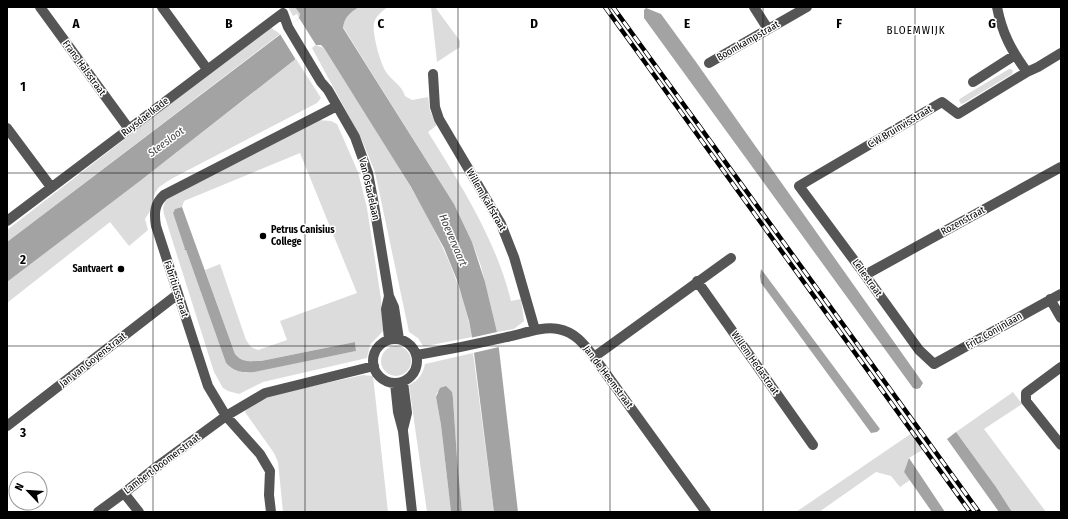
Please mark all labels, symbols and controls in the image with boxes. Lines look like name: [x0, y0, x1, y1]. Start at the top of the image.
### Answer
text: A: [71, 16, 80, 31]
text: B: [225, 16, 233, 31]
text: C: [378, 16, 385, 31]
text: D: [530, 16, 538, 31]
text: E: [684, 16, 690, 31]
text: F: [836, 16, 842, 31]
text: G: [988, 16, 996, 31]
street label: Boomkampstraat: [715, 18, 782, 64]
district label: BLOEMWIJK: [886, 24, 946, 37]
street label: Frans Halsstraat: [60, 38, 109, 99]
text: 1: [20, 79, 26, 94]
street label: Ruysdaelkade: [119, 95, 171, 139]
street label: C.W.Bruinvisstraat: [866, 103, 935, 151]
water label: Steesloot: [145, 124, 187, 160]
street label: Van Ostadelaan: [356, 157, 382, 221]
street label: Willem Kalfstraat: [463, 167, 509, 234]
street label: Rozenstraat: [939, 204, 988, 238]
water label: Hoevervaart: [436, 212, 470, 268]
place label: Petrus Canisius College: [271, 224, 335, 248]
marker: Petrus Canisius College: [258, 231, 268, 241]
text: 2: [19, 252, 26, 267]
street label: Leliestraat: [850, 257, 885, 300]
street label: Fabritiusstraat: [161, 259, 191, 320]
place label: Santvaert: [72, 263, 113, 275]
marker: Santvaert: [116, 264, 126, 274]
street label: Fritz Conijnlaan: [964, 310, 1024, 352]
street label: Willem Hedastraat: [729, 329, 782, 398]
street label: Jan van Goyenstraat: [57, 330, 129, 390]
street label: Jan de Heemstraat: [581, 343, 636, 411]
text: 3: [19, 425, 26, 440]
street label: Lambert Doomerstraat: [122, 431, 203, 497]
north arrow: [8, 471, 48, 511]
text: N: [12, 481, 27, 493]

